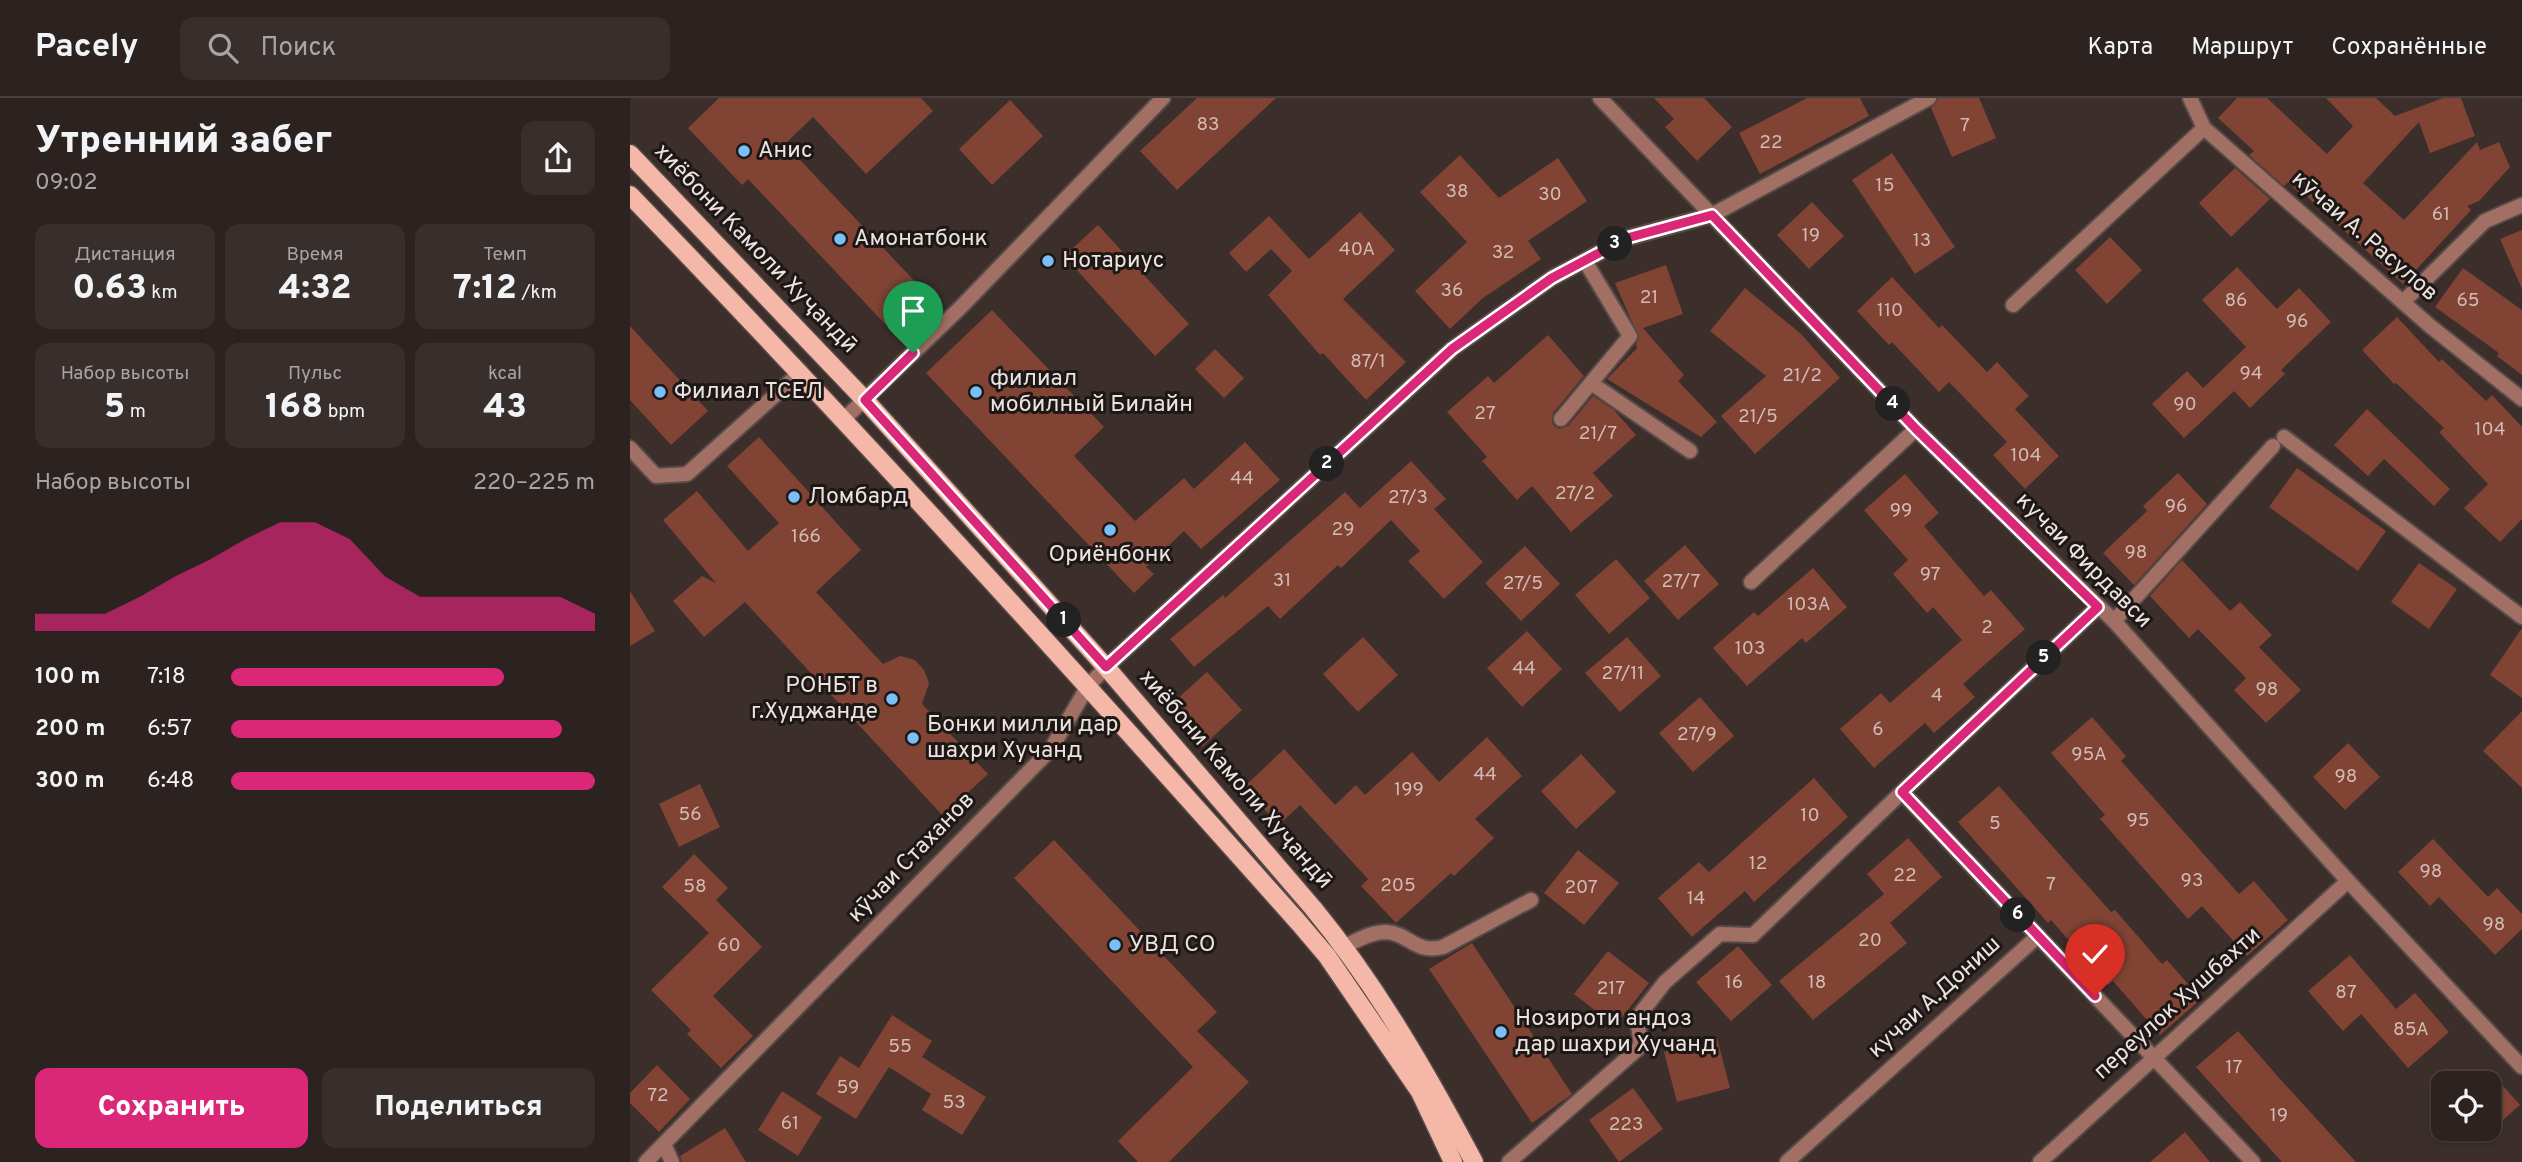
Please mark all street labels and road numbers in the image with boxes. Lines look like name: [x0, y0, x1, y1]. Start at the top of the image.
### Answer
street label: хиёбони Камоли Хуҷандӣ: [647, 138, 863, 360]
street label: кӯчаи А. Расулов: [2285, 165, 2443, 309]
street label: кучаи Фирдавси: [2009, 487, 2157, 635]
street label: хиёбони Камоли Хуҷандӣ: [1132, 664, 1338, 896]
street label: кӯчаи Стаханов: [842, 786, 982, 930]
street label: переулок Хушбахти: [2088, 921, 2268, 1087]
street label: кучаи А.Дониш: [1863, 931, 2007, 1065]

